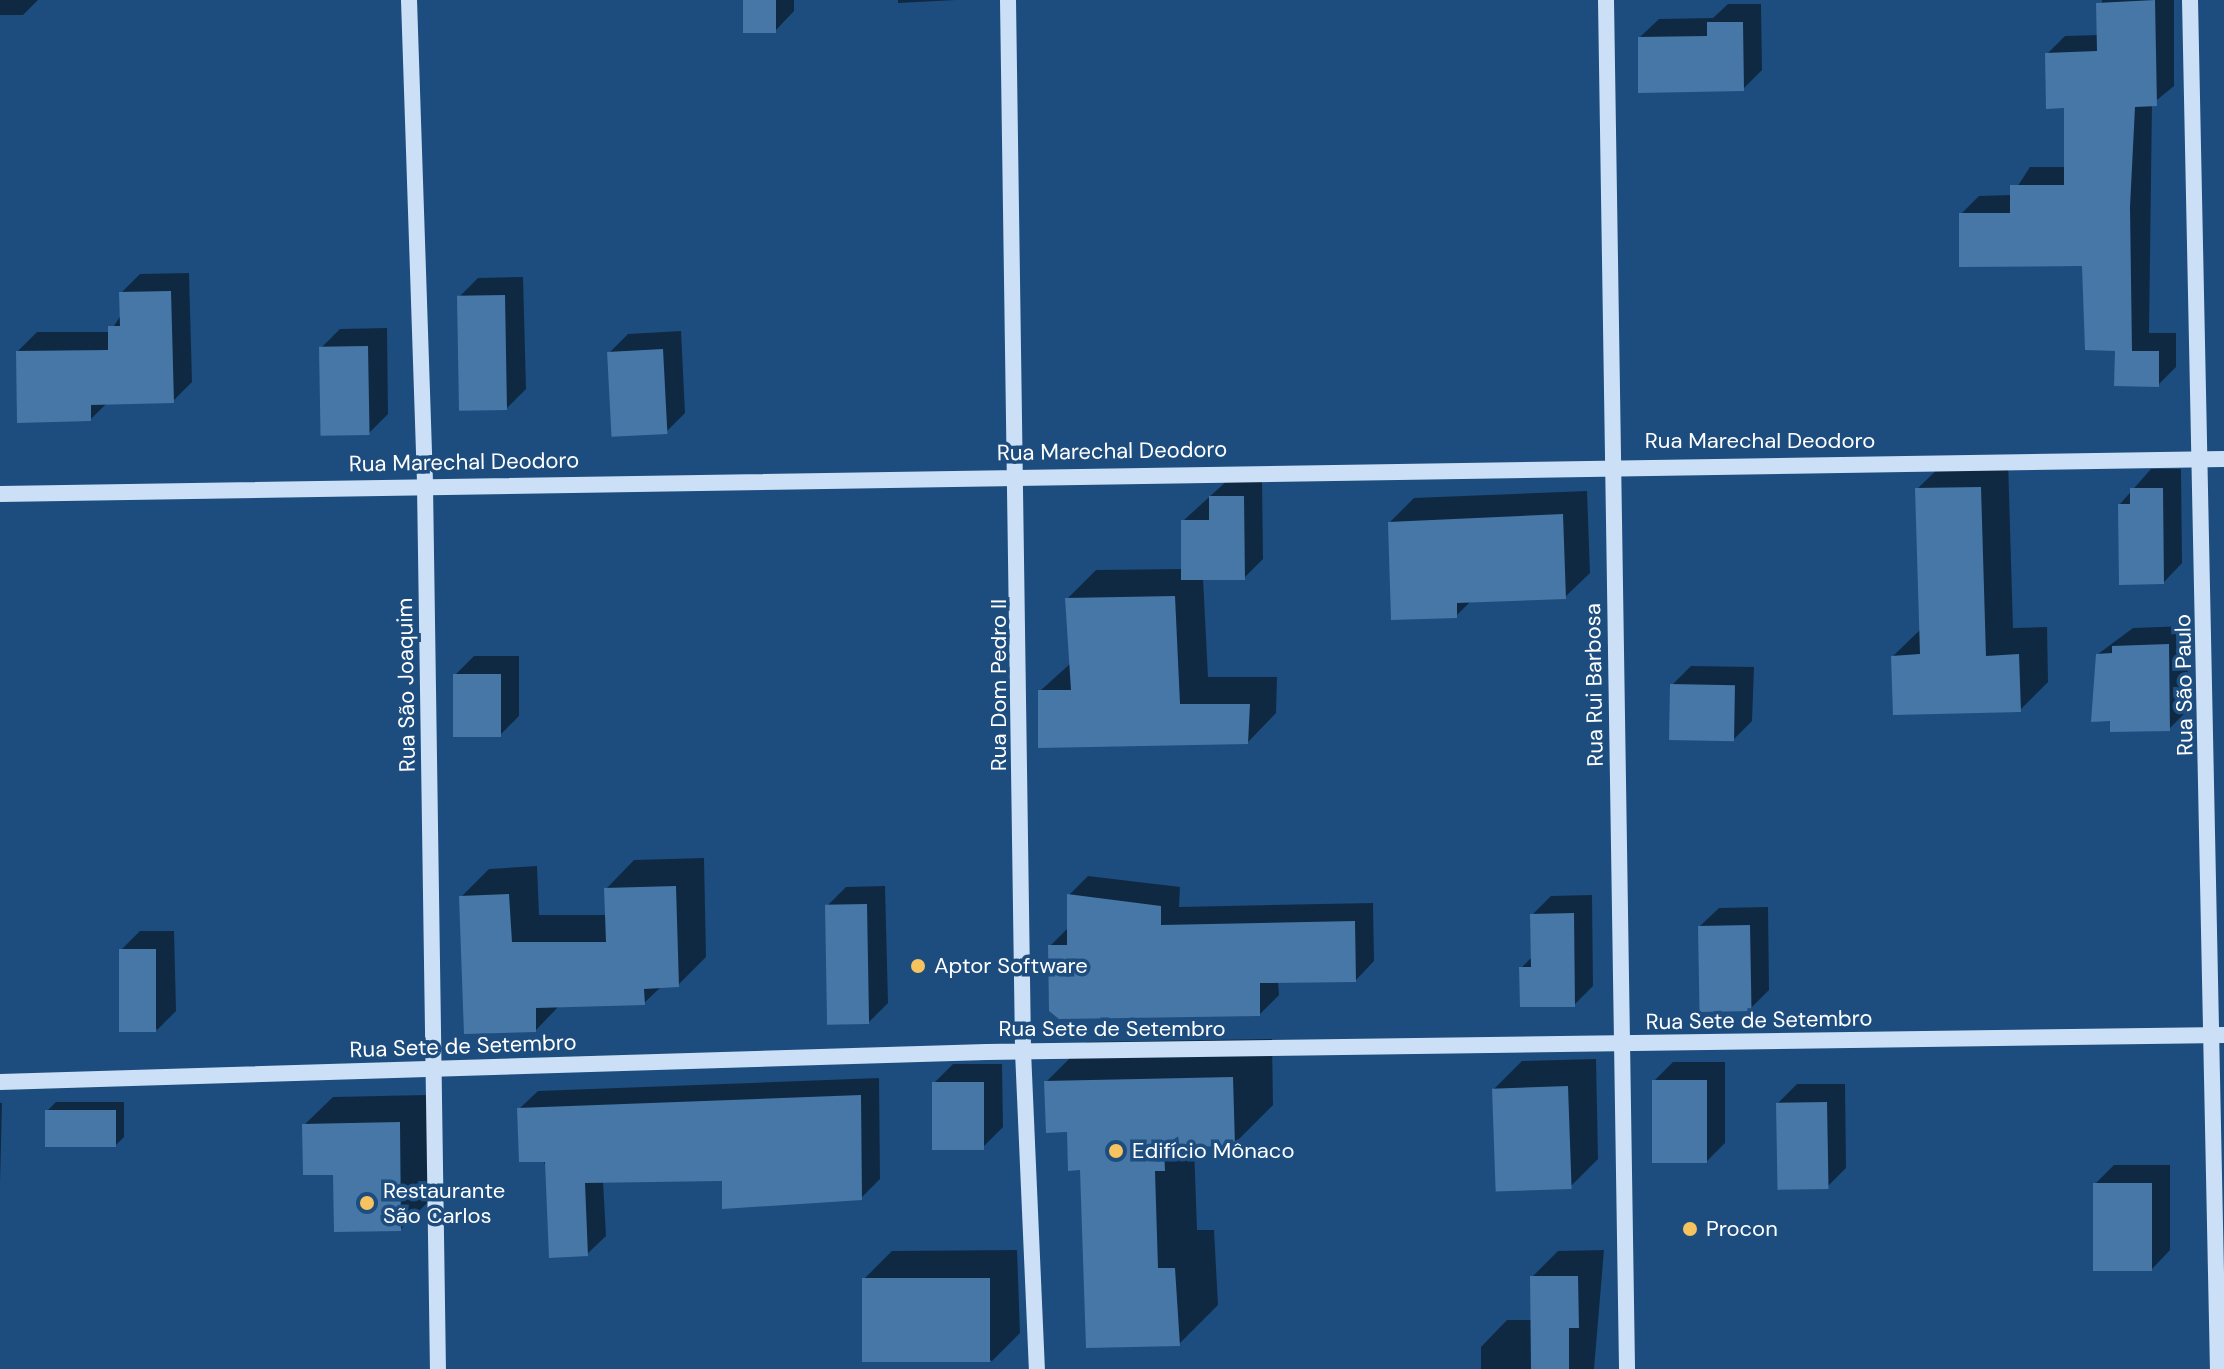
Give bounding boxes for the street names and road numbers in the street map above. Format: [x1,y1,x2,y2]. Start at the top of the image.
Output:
street label: Rua Marechal Deodoro [1645,428,1875,454]
street label: Rua Marechal Deodoro [997,436,1227,466]
street label: Rua Marechal Deodoro [349,447,579,477]
street label: Rua São Joaquim [391,598,421,772]
street label: Rua Dom Pedro II [986,599,1012,771]
street label: Rua Rui Barbosa [1579,603,1609,767]
street label: Rua São Paulo [2170,614,2198,756]
street label: Rua Sete de Setembro [1645,1005,1873,1035]
street label: Rua Sete de Setembro [998,1016,1226,1042]
street label: Rua Sete de Setembro [349,1029,577,1063]

